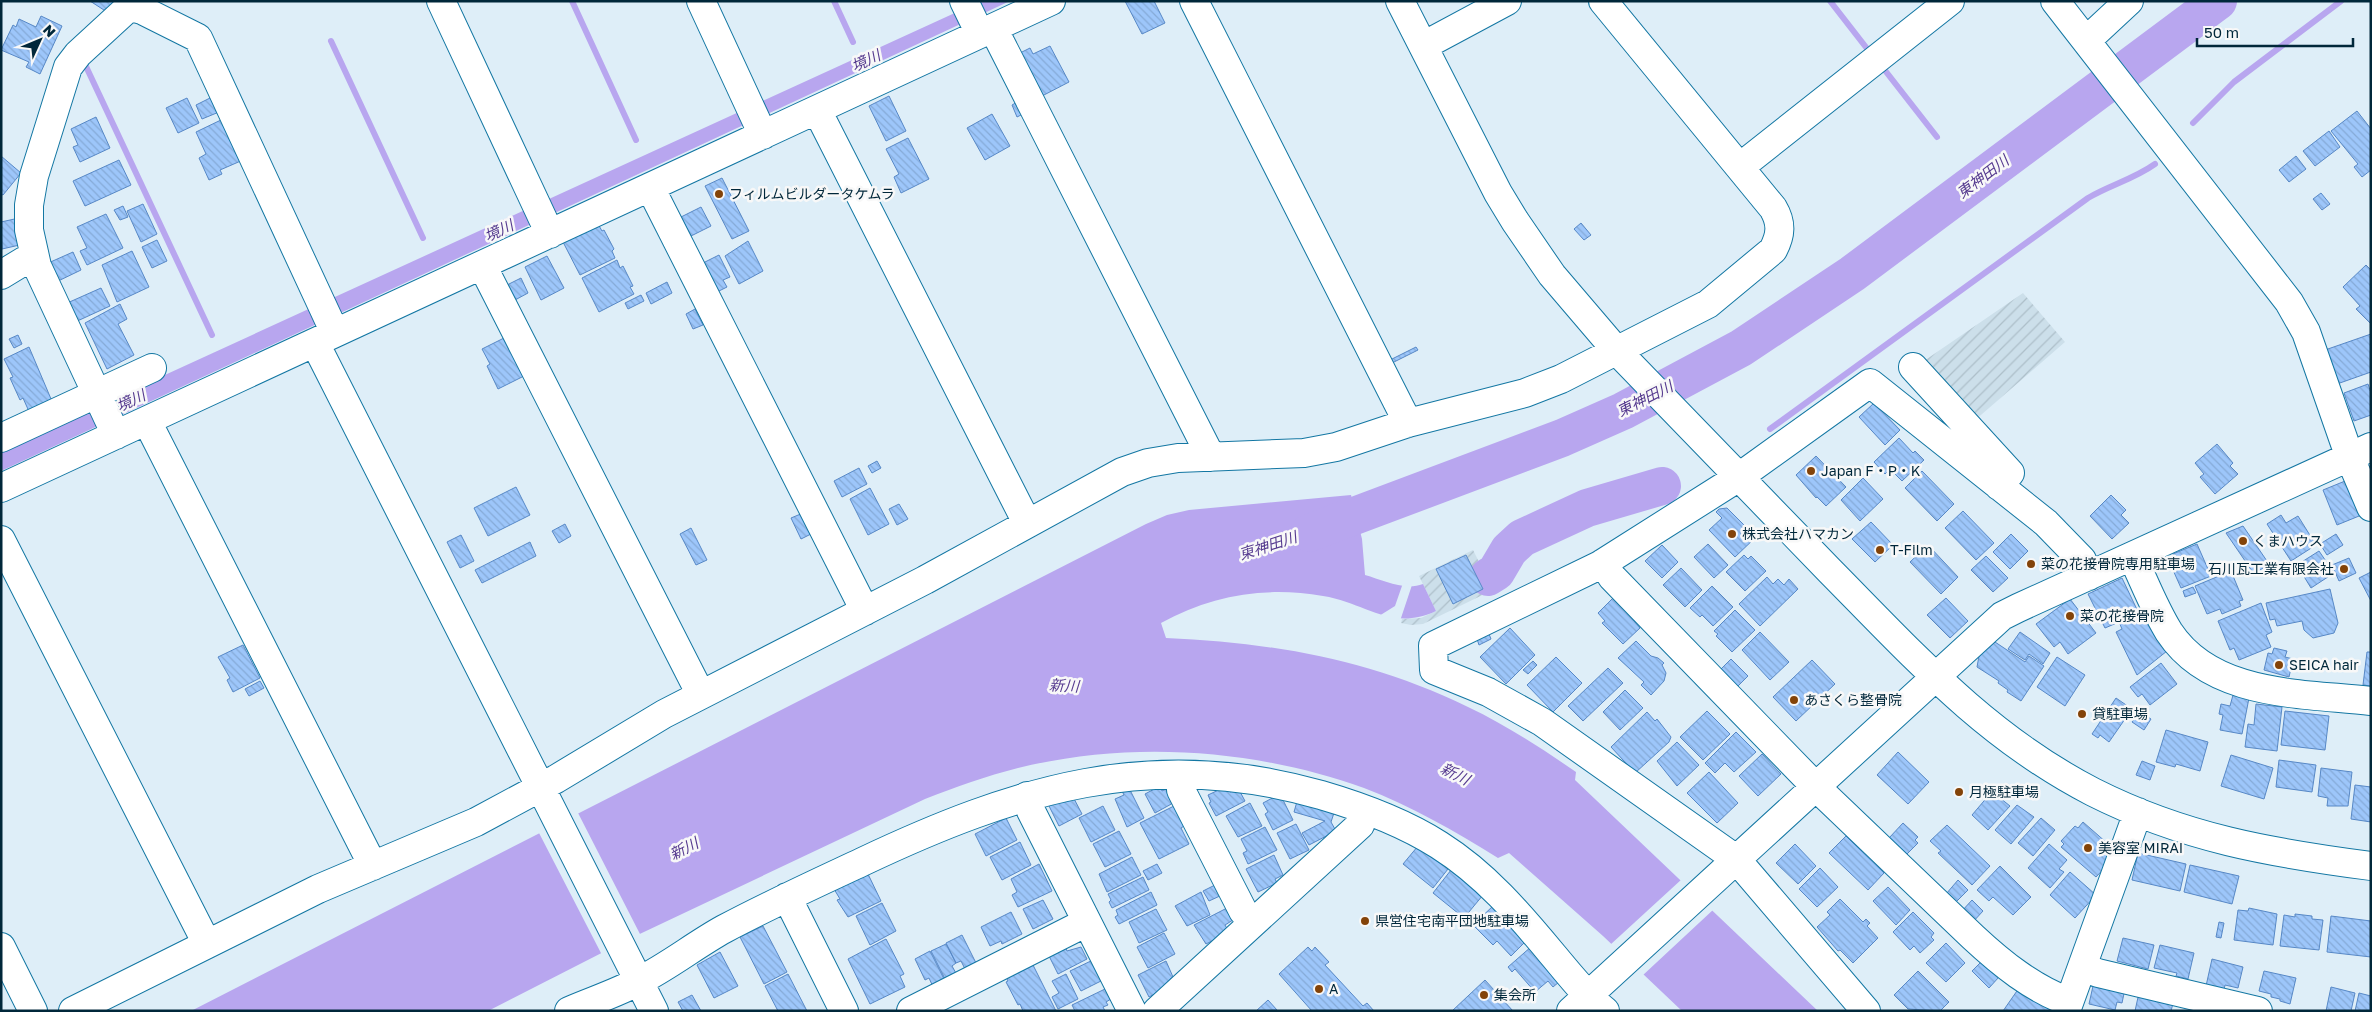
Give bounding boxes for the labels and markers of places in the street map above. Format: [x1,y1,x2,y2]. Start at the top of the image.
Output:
place label: フィルムビルダータケムラ [729,185,895,202]
marker: フィルムビルダータケムラ [713,188,725,200]
place label: Japan F・P・K [1821,462,1921,479]
marker: Japan F・P・K [1805,465,1817,477]
place label: 株式会社ハマカン [1742,525,1854,542]
marker: 株式会社ハマカン [1726,528,1738,540]
place label: くまハウス [2253,532,2323,549]
marker: くまハウス [2237,535,2249,547]
place label: T-Film [1890,541,1933,558]
marker: T-Film [1874,544,1886,556]
place label: 菜の花接骨院専用駐車場 [2041,555,2195,572]
marker: 菜の花接骨院専用駐車場 [2025,558,2037,570]
place label: 石川瓦工業有限会社 [2208,560,2334,577]
marker: 石川瓦工業有限会社 [2338,563,2350,575]
place label: 菜の花接骨院 [2080,607,2164,624]
marker: 菜の花接骨院 [2064,610,2076,622]
place label: SEICA hair [2289,656,2359,673]
marker: SEICA hair [2273,659,2285,671]
place label: あさくら整骨院 [1804,691,1902,708]
marker: あさくら整骨院 [1788,694,1800,706]
place label: 貸駐車場 [2092,705,2148,722]
marker: 貸駐車場 [2076,708,2088,720]
place label: 月極駐車場 [1969,783,2039,800]
marker: 月極駐車場 [1953,786,1965,798]
place label: 美容室 MIRAI [2098,839,2183,856]
marker: 美容室 MIRAI [2082,842,2094,854]
place label: 県営住宅南平団地駐車場 [1375,912,1529,929]
marker: 県営住宅南平団地駐車場 [1359,915,1371,927]
place label: A [1329,980,1339,997]
marker: A [1313,983,1325,995]
place label: 集会所 [1494,986,1536,1003]
marker: 集会所 [1478,989,1490,1001]

